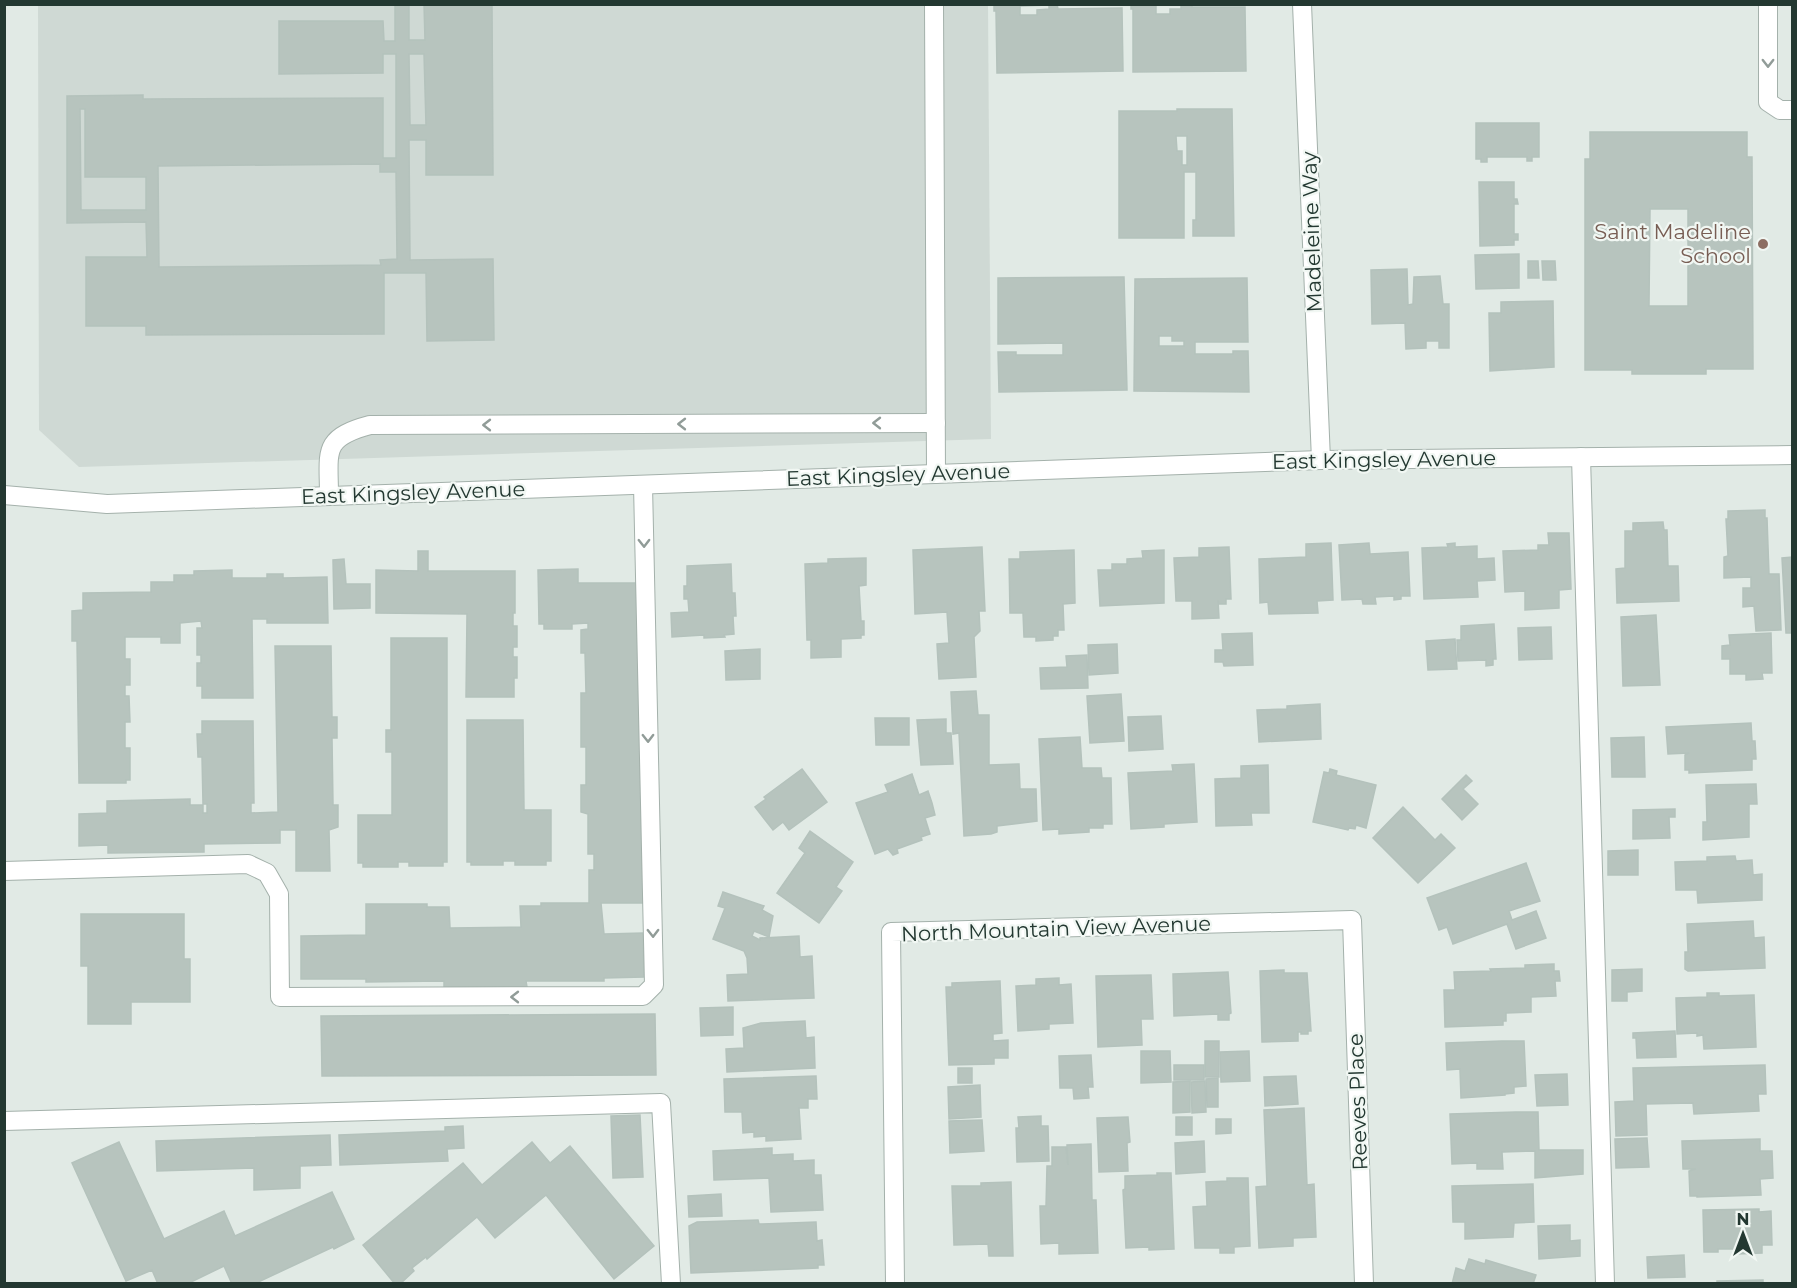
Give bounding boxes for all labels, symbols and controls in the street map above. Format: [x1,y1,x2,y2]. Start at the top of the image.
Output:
one-way arrow [1762,58,1774,67]
street label: Madeleine Way [1296,150,1327,313]
place label: Saint Madeline School [1594,219,1751,268]
marker: Saint Madeline School [1756,237,1770,251]
one-way arrow [873,417,882,429]
one-way arrow [678,418,687,430]
one-way arrow [483,419,492,431]
street label: East Kingsley Avenue [1272,445,1496,474]
street label: East Kingsley Avenue [785,458,1010,491]
street label: East Kingsley Avenue [300,476,525,509]
one-way arrow [638,539,651,548]
one-way arrow [642,734,655,743]
street label: North Mountain View Avenue [901,911,1211,946]
one-way arrow [646,929,659,938]
one-way arrow [510,991,519,1003]
street label: Reeves Place [1343,1033,1372,1171]
north arrow [1713,1204,1773,1264]
text: N [1737,1210,1749,1229]

